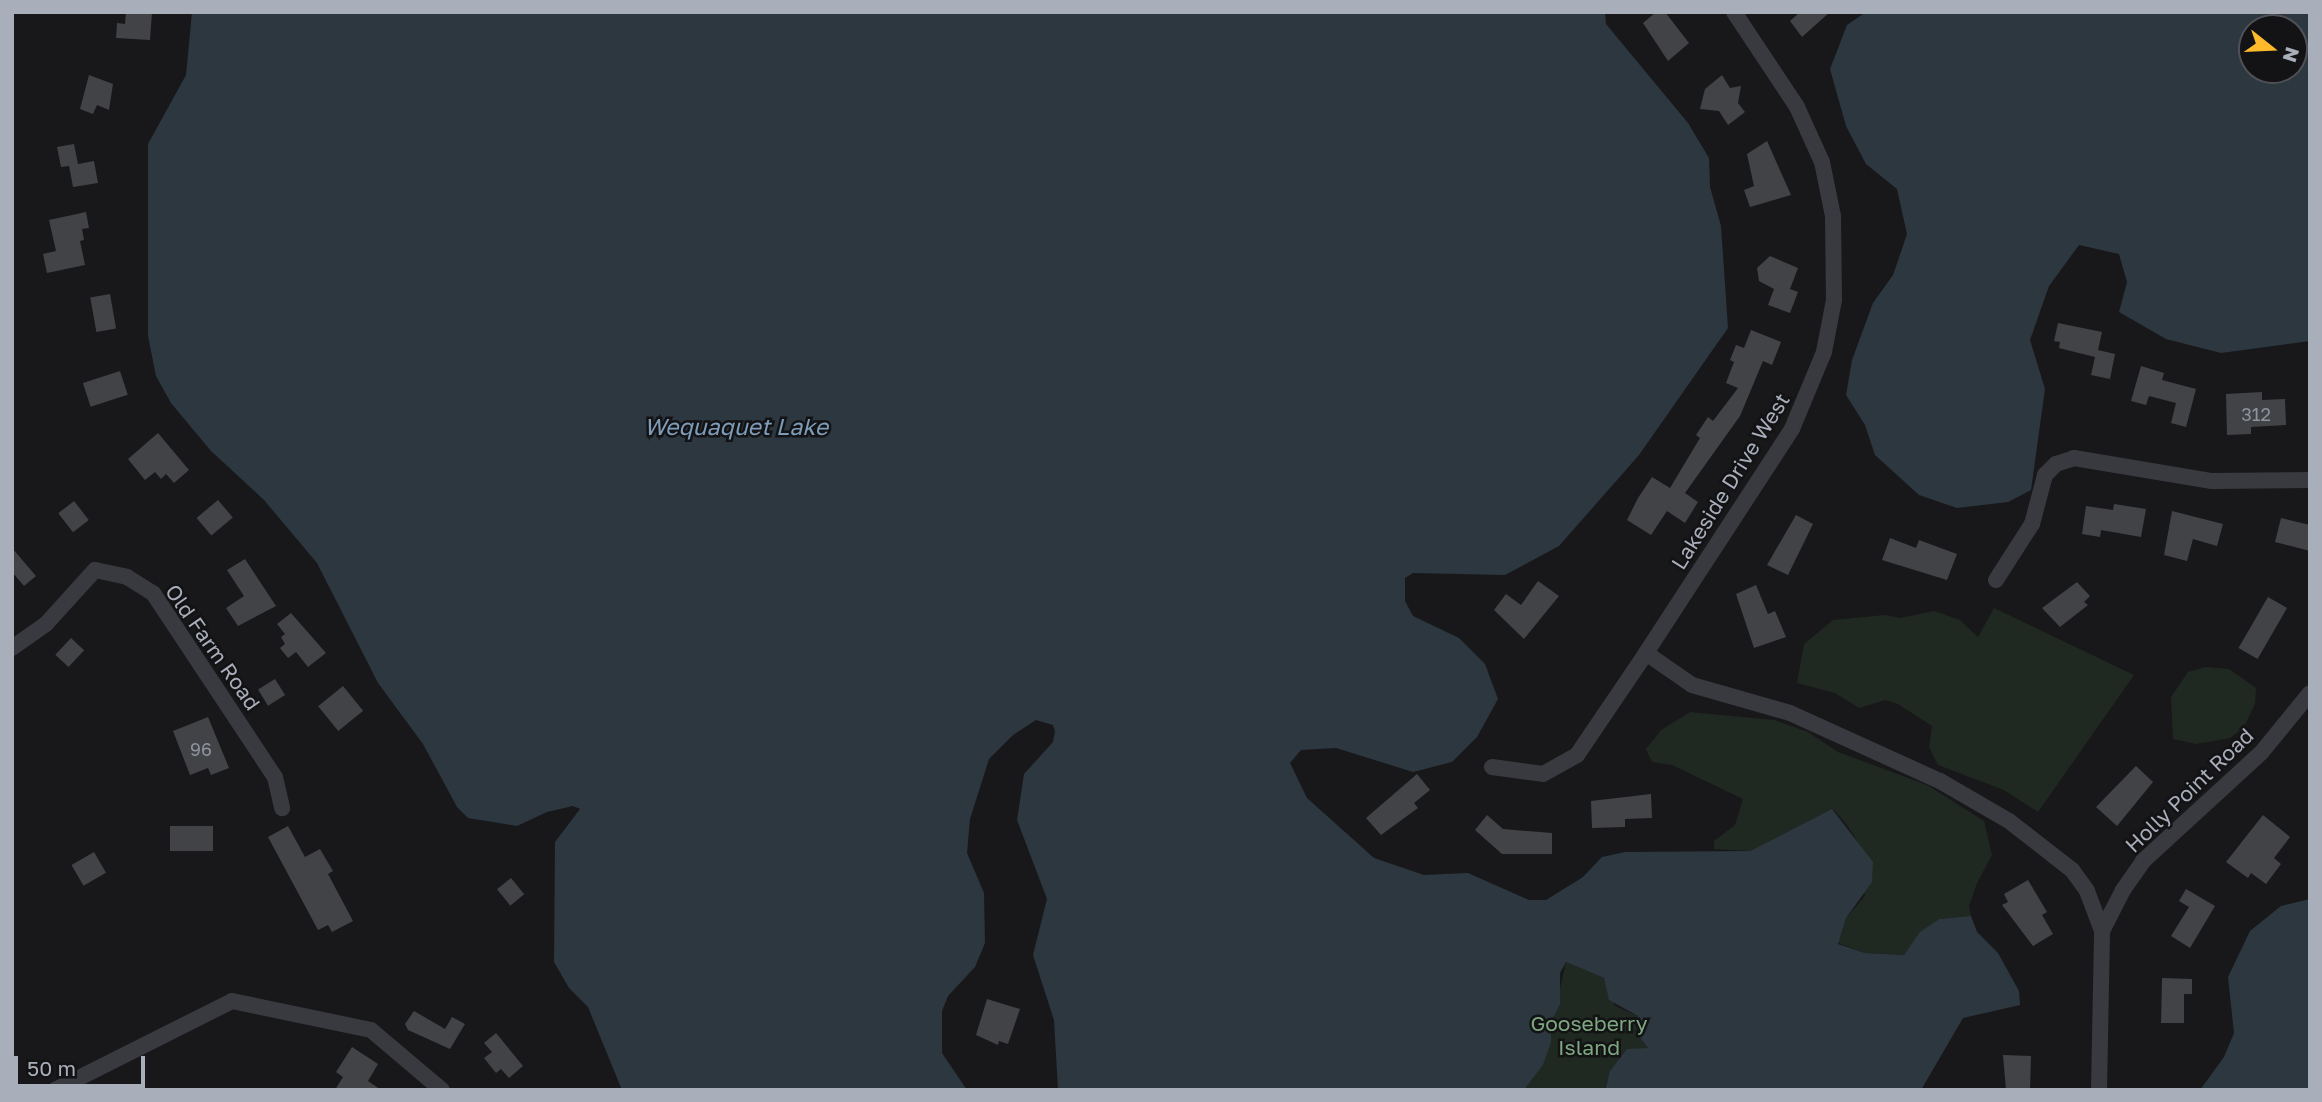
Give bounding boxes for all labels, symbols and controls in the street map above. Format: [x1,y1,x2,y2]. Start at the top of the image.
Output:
north arrow [2238,14,2308,84]
text: N [2278,45,2305,65]
street label: Lakeside Drive West [1666,388,1794,574]
house number: 312 [2241,403,2271,425]
water label: Wequaquet Lake [644,412,828,440]
street label: Old Farm Road [160,579,266,715]
street label: Holly Point Road [2120,723,2258,857]
house number: 96 [190,738,212,760]
park label: Gooseberry Island [1530,1010,1648,1060]
scale bar [18,1042,149,1086]
text: 50 m [27,1055,76,1081]

